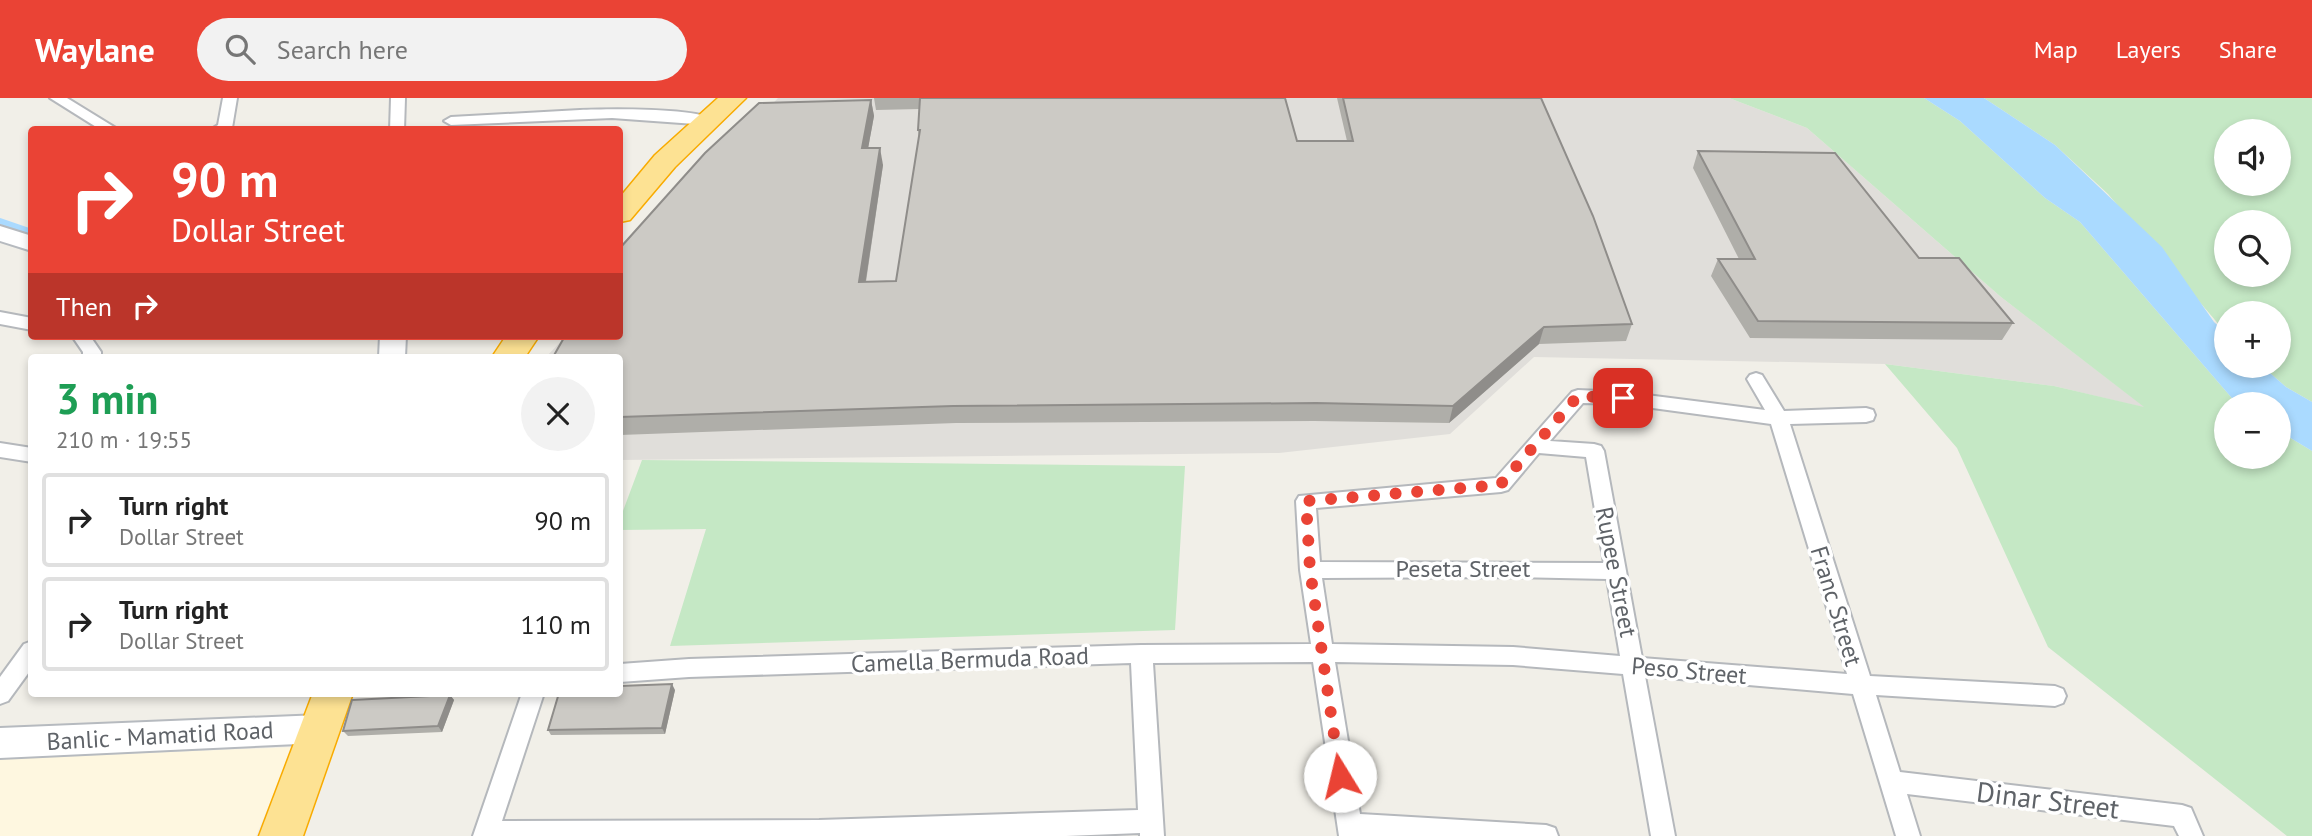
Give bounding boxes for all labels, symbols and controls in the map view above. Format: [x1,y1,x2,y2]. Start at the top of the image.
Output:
search box [197,18,687,81]
text: Waylane [35,28,155,71]
icon: search [221,30,259,68]
text: Search here [277,33,408,66]
text: Map [2034,34,2078,65]
text: Layers [2116,34,2181,65]
text: Share [2219,34,2277,65]
map controls [2214,119,2291,469]
button: sound [2214,119,2291,196]
text: 90 m [171,147,278,211]
icon: right [56,154,147,245]
text: Dollar Street [171,209,345,251]
button: search [2214,210,2291,287]
icon: right [126,287,164,325]
text: Then [56,290,112,323]
button: + [2214,301,2291,378]
pin [1593,368,1653,428]
text: 3 min [56,371,158,426]
button: close [521,377,595,451]
icon: arrive [1604,379,1642,417]
button: − [2214,392,2291,469]
text: 210 m · 19:55 [56,425,192,454]
text: Turn right [119,489,228,522]
icon: right [60,501,98,539]
text: 90 m [535,504,591,537]
street label: Rupee Street [1589,504,1644,640]
text: Dollar Street [119,522,244,551]
street label: Franc Street [1804,542,1869,669]
street label: Peseta Street [1396,553,1530,584]
text: Turn right [119,593,228,626]
icon: right [60,605,98,643]
text: 110 m [520,608,591,641]
text: Dollar Street [119,626,244,655]
street label: Camella Bermuda Road [850,640,1089,679]
street label: Peso Street [1630,650,1748,691]
street label: Banlic - Mamatid Road [46,714,274,757]
position arrow [1303,739,1377,813]
street label: Dinar Street [1975,772,2122,827]

